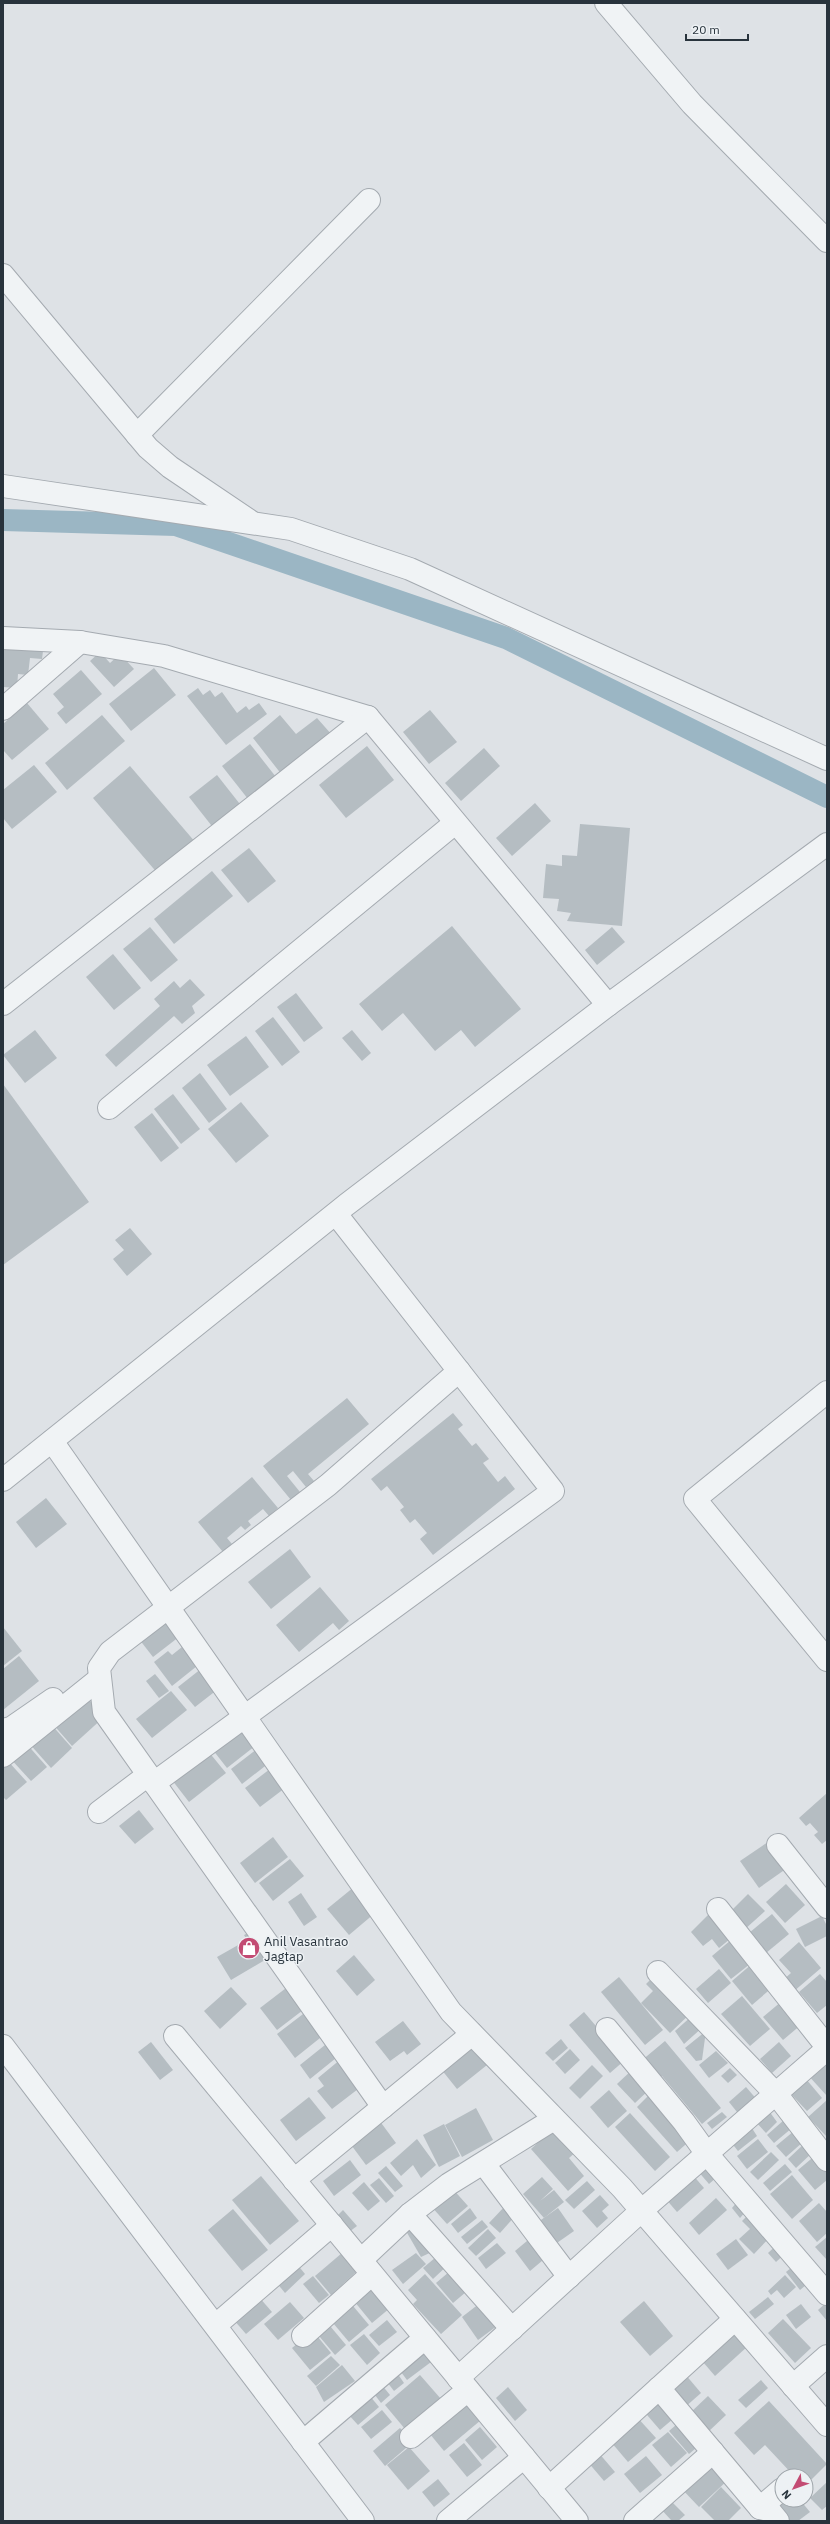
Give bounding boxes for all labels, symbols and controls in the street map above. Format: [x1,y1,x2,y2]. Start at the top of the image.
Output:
scale bar [686,16,748,42]
text: 20 m [692,22,720,37]
place label: Anil Vasantrao Jagtap [264,1933,348,1965]
shop icon: Anil Vasantrao Jagtap [236,1935,262,1961]
north arrow [774,2468,814,2508]
text: N [779,2487,794,2502]

